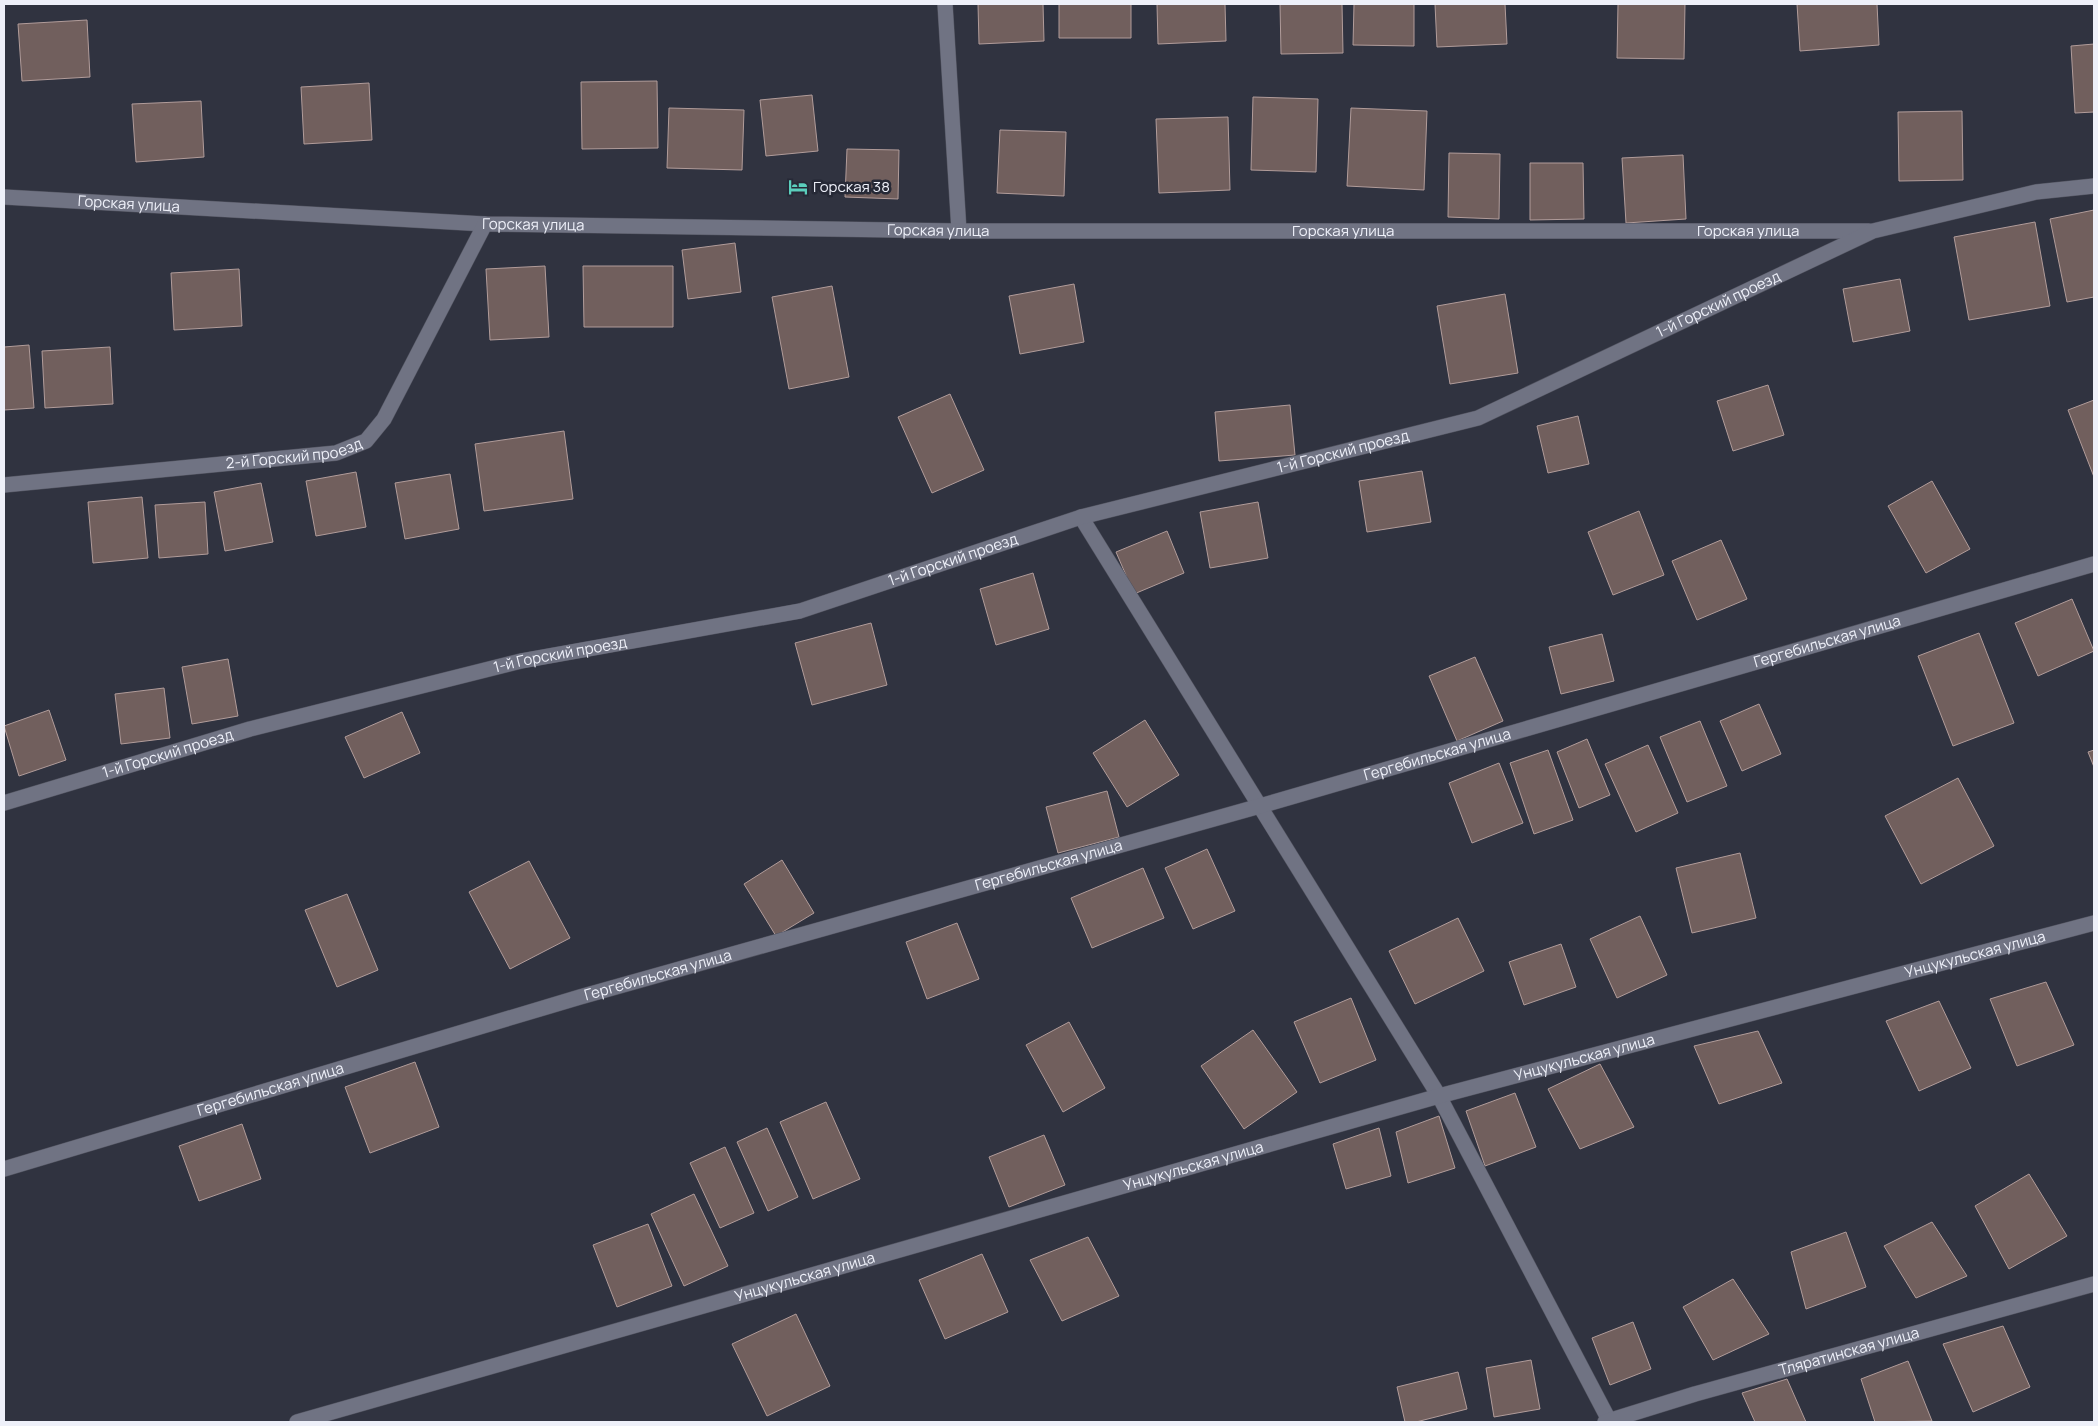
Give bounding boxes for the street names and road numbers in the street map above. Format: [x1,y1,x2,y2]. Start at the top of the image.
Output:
street label: Горская улица [77,190,181,217]
street label: Горская улица [482,213,585,235]
street label: Горская улица [887,219,989,241]
street label: Горская улица [1292,220,1394,241]
street label: Горская улица [1697,220,1799,241]
street label: 1-й Горский проезд [1652,265,1784,342]
street label: 1-й Горский проезд [1275,425,1411,478]
street label: 2-й Горский проезд [225,433,365,474]
street label: 1-й Горский проезд [885,528,1020,591]
street label: Гергебильская улица [1751,610,1903,672]
street label: 1-й Горский проезд [491,631,629,678]
street label: Гергебильская улица [1361,723,1513,785]
street label: 1-й Горский проезд [100,724,236,783]
street label: Гергебильская улица [973,834,1125,896]
street label: Унцукульская улица [1902,925,2048,983]
street label: Гергебильская улица [582,944,734,1005]
street label: Унцукульская улица [1512,1028,1657,1086]
street label: Гергебильская улица [194,1057,346,1121]
street label: Унцукульская улица [1121,1136,1266,1196]
street label: Унцукульская улица [732,1247,877,1307]
street label: Тляратинская улица [1776,1322,1921,1380]

